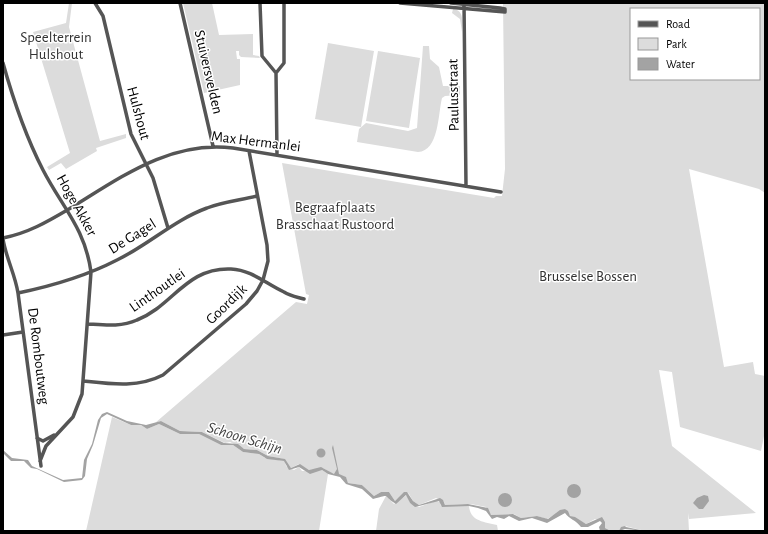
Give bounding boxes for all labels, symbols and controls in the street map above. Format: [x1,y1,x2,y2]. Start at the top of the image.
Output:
legend [630,8,760,80]
text: Road [666,18,690,30]
street label: Stuiversvelden [192,29,225,116]
park label: Speelterrein Hulshout [20,30,92,62]
text: Park [666,38,687,50]
street label: Paulusstraat [445,58,462,131]
text: Water [666,58,695,70]
street label: Hulshout [124,85,153,142]
street label: Max Hermanlei [210,129,302,154]
street label: Hoge Akker [54,172,100,239]
park label: Begraafplaats Brasschaat Rustoord [276,200,394,232]
street label: De Gagel [106,216,159,257]
street label: Linthoutlei [127,266,188,315]
park label: Brusselse Bossen [539,269,637,284]
street label: Goordijk [203,281,250,327]
street label: De Romboutweg [25,307,52,406]
water label: Schoon Schijn [205,419,284,458]

